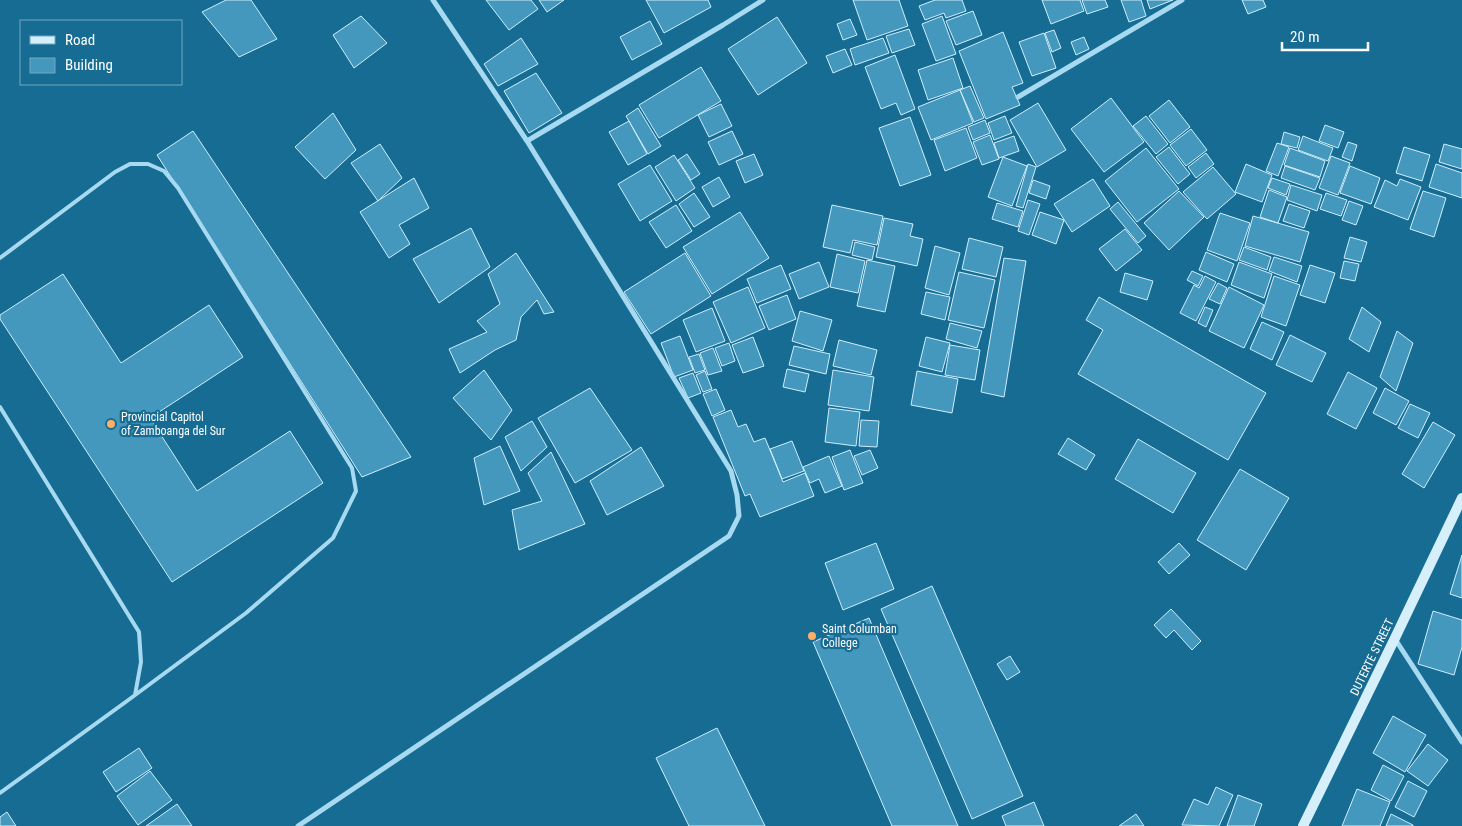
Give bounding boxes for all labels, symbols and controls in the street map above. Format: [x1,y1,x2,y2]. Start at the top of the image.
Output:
legend [20,20,182,85]
scale bar [1282,20,1368,52]
text: 20 m [1290,28,1320,46]
text: Road [65,31,95,49]
text: Building [65,56,113,74]
place label: Provincial Capitol of Zamboanga del Sur [121,410,226,438]
marker: Provincial Capitol of Zamboanga del Sur [105,418,117,430]
street label: DUTERTE STREET [1347,616,1397,698]
place label: Saint Columban College [822,622,897,650]
marker: Saint Columban College [806,630,818,642]

